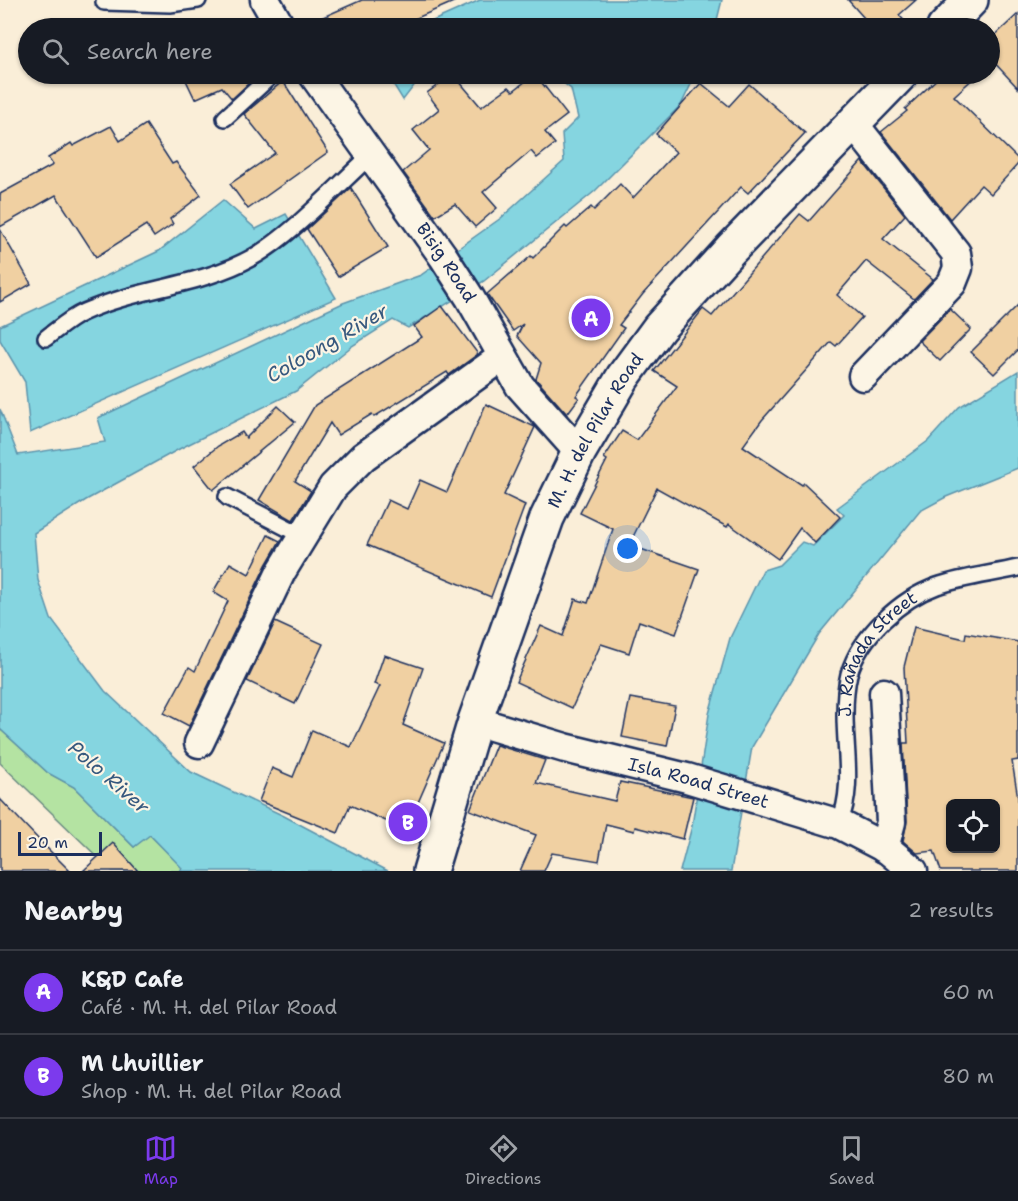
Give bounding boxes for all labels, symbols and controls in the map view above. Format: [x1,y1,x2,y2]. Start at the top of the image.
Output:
search box [18,18,1000,84]
icon: search [39,35,72,68]
text: Search here [87,37,213,66]
street label: Bisig Road [411,218,482,307]
pin: A [572,296,610,340]
water label: Coloong River [261,297,393,388]
street label: M. H. del Pilar Road [542,348,649,512]
your location [613,534,642,563]
street label: J. Rañada Street [833,586,922,717]
water label: Polo River [63,735,155,820]
street label: Isla Road Street [626,752,772,814]
map controls [946,799,1000,853]
button: locate [946,799,1000,853]
pin: B [388,800,428,844]
scale bar [18,829,102,856]
text: 20 m [27,832,68,853]
text: Nearby [24,893,123,928]
text: 2 results [908,897,994,923]
text: K&D Cafe [81,965,184,994]
text: A [36,979,51,1005]
text: 60 m [942,979,994,1005]
text: Café · M. H. del Pilar Road [81,994,337,1020]
text: M Lhuillier [81,1049,204,1078]
text: B [37,1063,50,1089]
text: 80 m [942,1063,994,1089]
text: Shop · M. H. del Pilar Road [81,1078,342,1104]
tab: Map [144,1132,178,1189]
tab: Directions [465,1132,542,1189]
tab: Saved [829,1132,874,1189]

